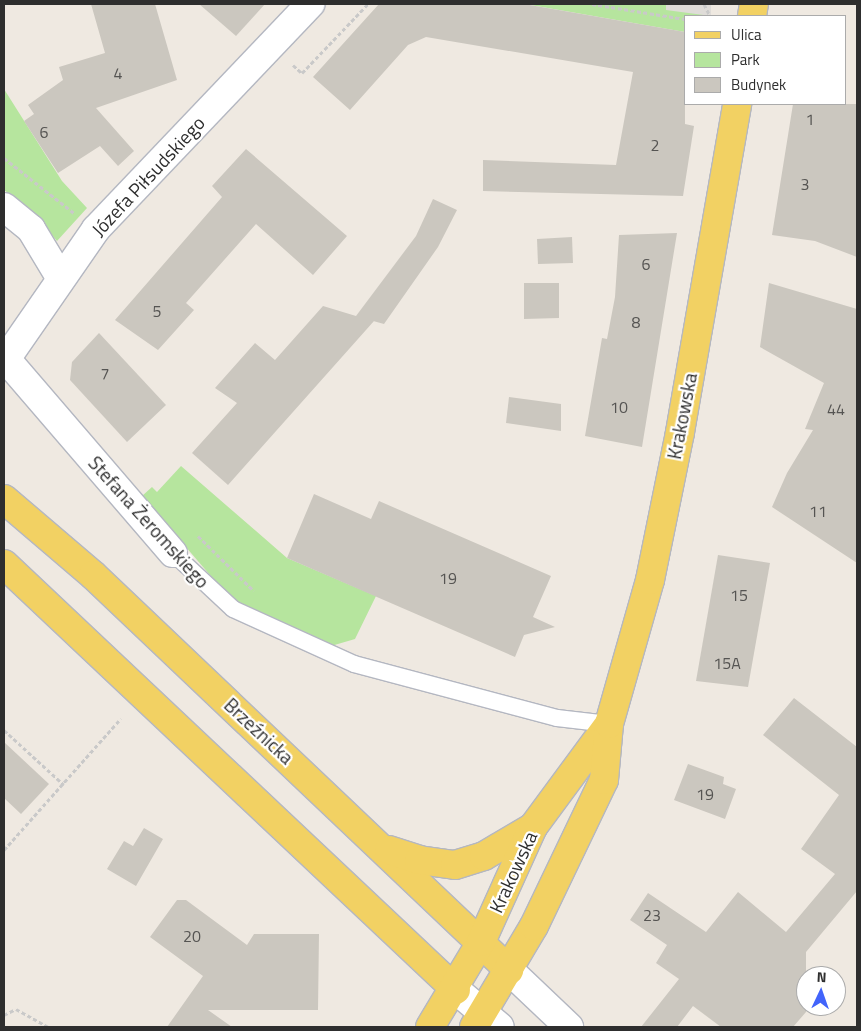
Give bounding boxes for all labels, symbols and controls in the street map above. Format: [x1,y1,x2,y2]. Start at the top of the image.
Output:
legend [684,15,846,105]
text: Ulica [731,23,761,46]
text: Park [731,48,760,71]
house number: 4 [114,63,122,83]
text: Budynek [731,73,786,96]
house number: 1 [806,109,814,129]
street label: Józefa Piłsudskiego [87,111,209,241]
house number: 6 [40,122,48,142]
house number: 2 [651,135,659,155]
house number: 3 [801,174,809,194]
house number: 6 [642,254,650,274]
house number: 5 [153,301,161,321]
house number: 8 [632,312,640,332]
house number: 7 [101,363,109,383]
street label: Krakowska [662,371,702,461]
house number: 10 [610,397,628,417]
house number: 44 [827,399,845,419]
street label: Stefana Żeromskiego [84,451,214,593]
house number: 11 [809,501,827,521]
house number: 19 [439,568,457,588]
house number: 15 [730,585,748,605]
house number: 15A [713,653,741,673]
street label: Brzeźnicka [220,693,298,769]
house number: 19 [696,784,714,804]
street label: Krakowska [484,828,542,916]
house number: 23 [643,905,661,925]
house number: 20 [183,926,201,946]
north arrow [796,966,846,1016]
text: N [816,966,827,987]

